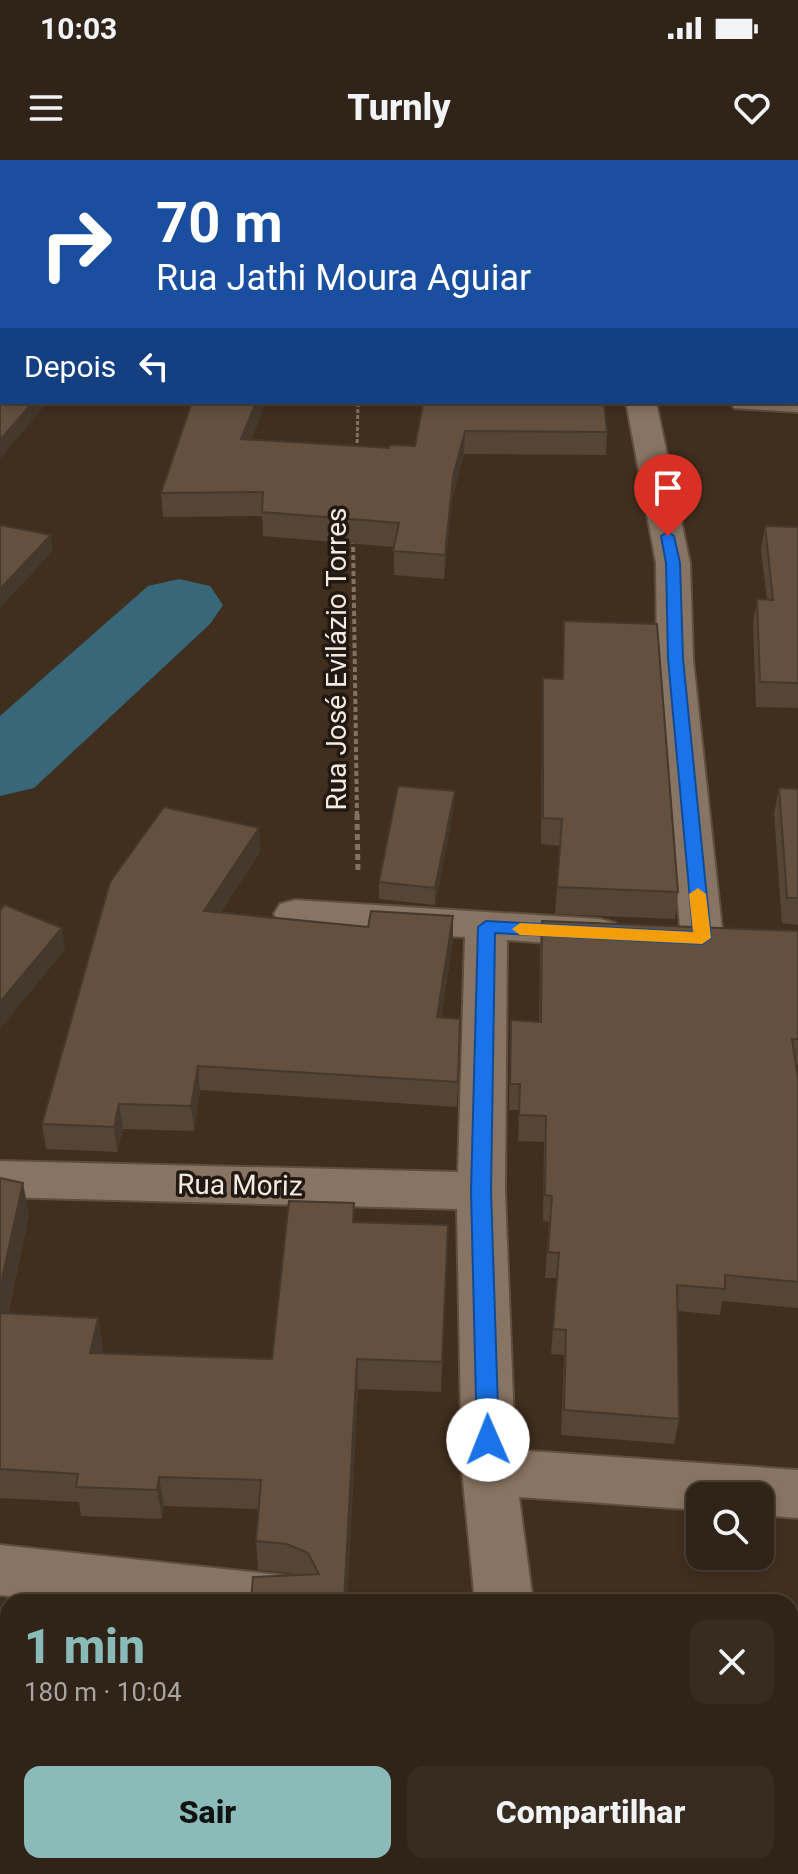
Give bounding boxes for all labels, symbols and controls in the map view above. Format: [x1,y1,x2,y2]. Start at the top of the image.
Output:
text: 10:03 [40,11,117,46]
icon: menu [24,86,68,130]
icon: heart [730,86,774,130]
text: Turnly [347,87,451,129]
text: 70 m [156,190,283,256]
icon: right [24,192,128,296]
text: Rua Jathi Moura Aguiar [156,257,531,299]
icon: left [132,344,176,388]
text: Depois [24,349,116,384]
pin [634,454,702,536]
icon: arrive [646,466,690,510]
street label: Rua José Evilázio Torres [320,508,353,810]
street label: Rua Moriz [177,1167,303,1203]
position arrow [446,1398,530,1482]
map controls [686,1482,774,1570]
button: search [686,1482,774,1570]
text: 1 min [24,1618,145,1675]
button: close [690,1620,774,1704]
text: 180 m · 10:04 [24,1677,182,1707]
button: Sair [24,1766,391,1858]
button: Compartilhar [407,1766,774,1858]

